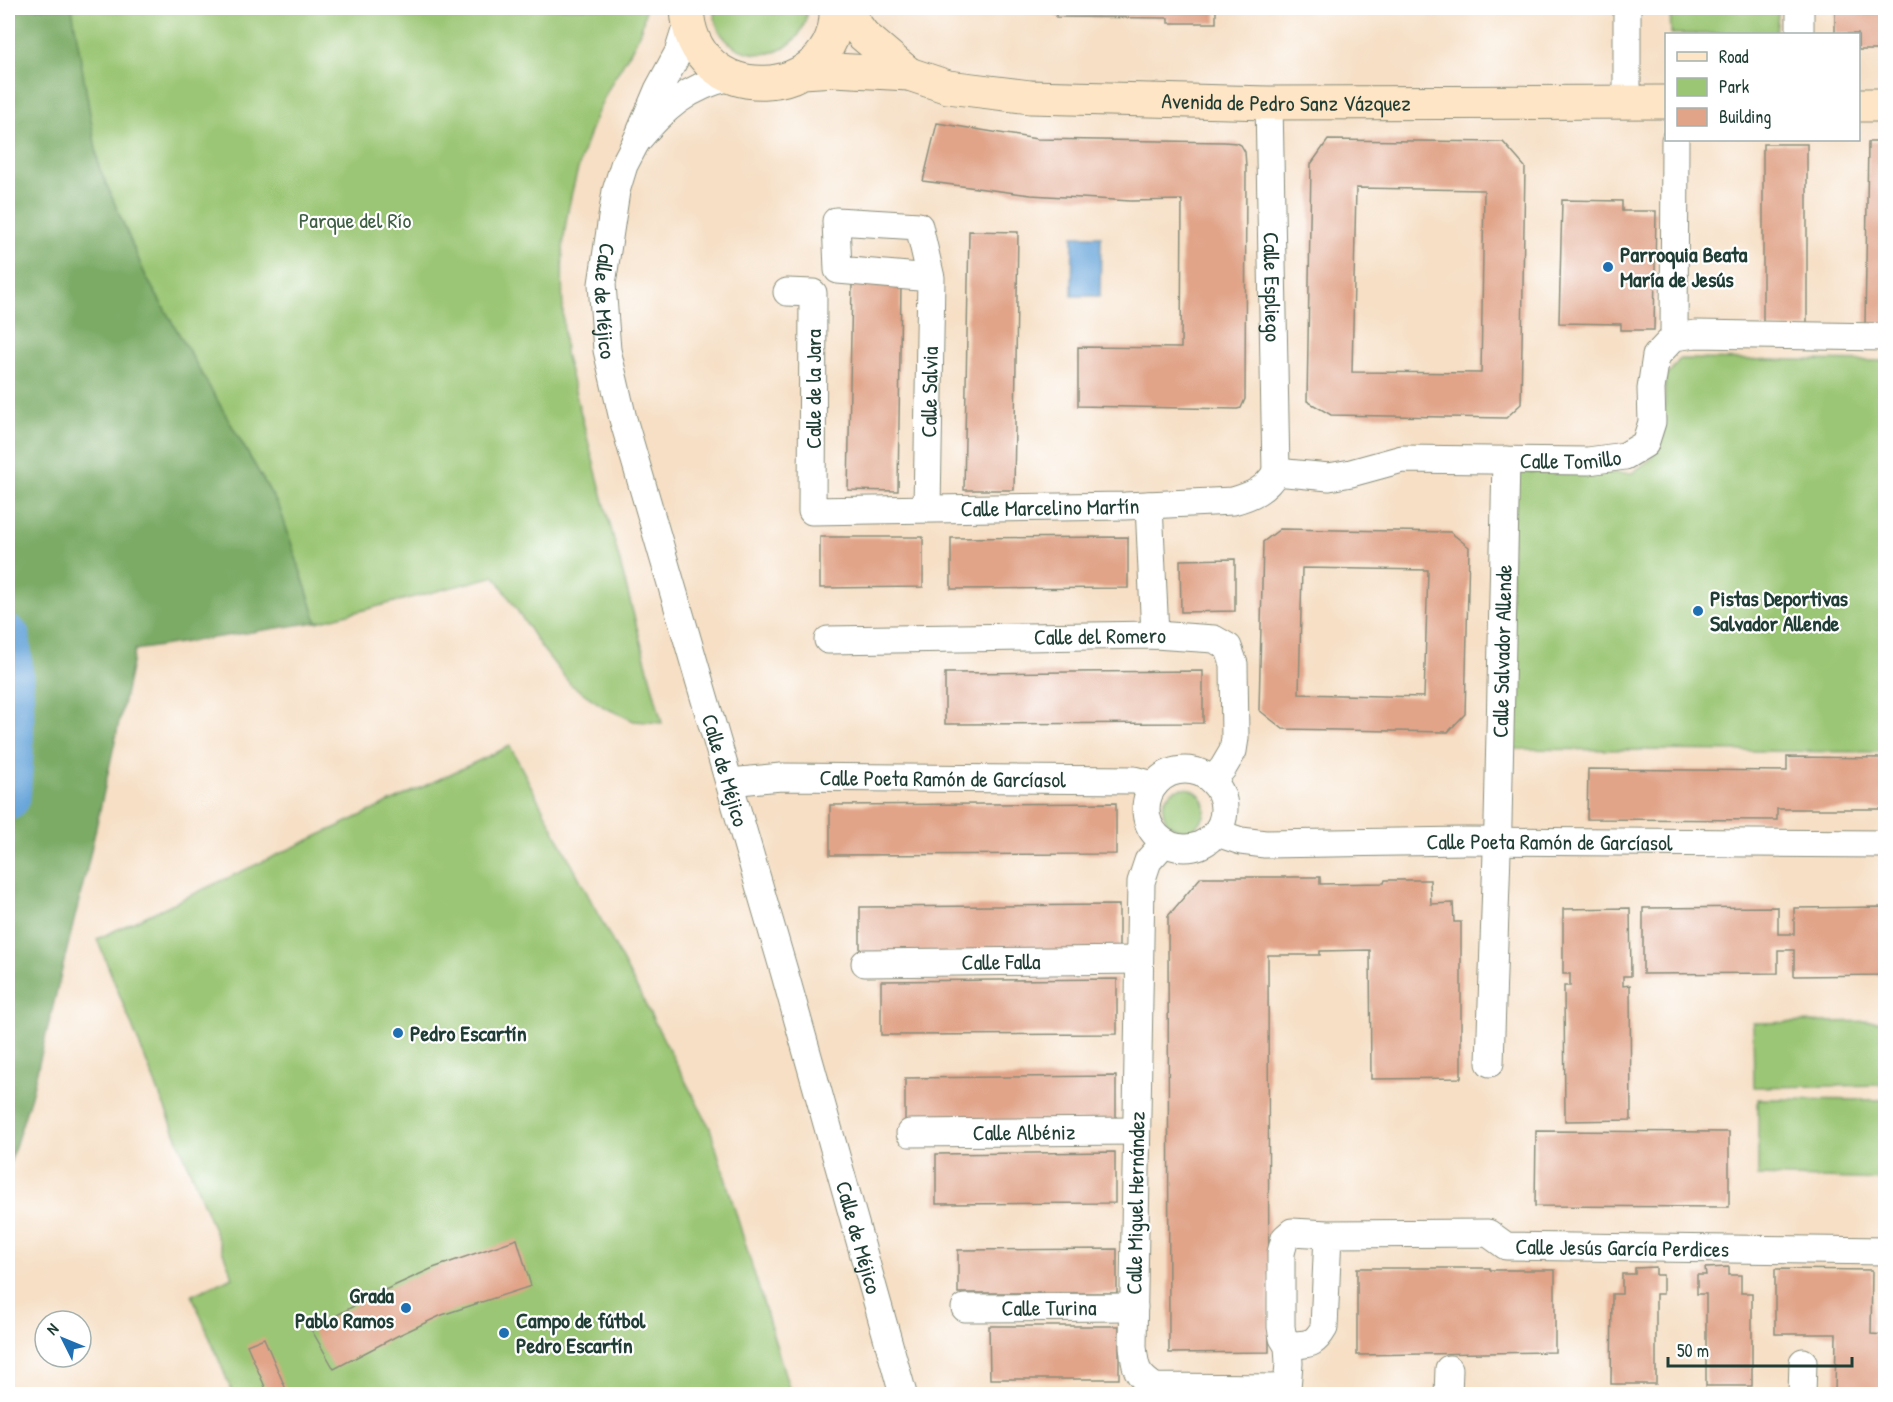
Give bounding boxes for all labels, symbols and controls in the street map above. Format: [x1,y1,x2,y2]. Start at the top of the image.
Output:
legend [1665,33,1860,141]
text: Road [1719,44,1749,69]
text: Park [1719,74,1750,99]
street label: Avenida de Pedro Sanz Vázquez [1161,85,1411,118]
text: Building [1719,104,1771,129]
park label: Parque del Río [299,205,411,235]
street label: Calle Espliego [1256,232,1289,342]
place label: Parroquia Beata María de Jesús [1620,239,1748,294]
street label: Calle de Méjico [587,241,624,362]
marker: Parroquia Beata María de Jesús [1601,260,1615,274]
street label: Calle de la Jara [798,329,828,449]
street label: Calle Salvia [913,346,945,438]
street label: Calle Tomillo [1520,442,1623,477]
street label: Calle Marcelino Martín [960,490,1140,524]
street label: Calle Salvador Allende [1485,564,1519,738]
place label: Pistas Deportivas Salvador Allende [1710,583,1849,638]
marker: Pistas Deportivas Salvador Allende [1691,604,1705,618]
street label: Calle del Romero [1034,620,1167,652]
street label: Calle de Méjico [695,710,756,830]
street label: Calle Poeta Ramón de Garcíasol [819,762,1066,794]
street label: Calle Poeta Ramón de Garcíasol [1426,826,1673,857]
street label: Calle Falla [961,946,1041,977]
place label: Pedro Escartín [410,1018,527,1048]
marker: Pedro Escartín [391,1026,405,1040]
street label: Calle Miguel Hernández [1118,1111,1152,1295]
street label: Calle Albéniz [972,1117,1076,1147]
street label: Calle de Méjico [829,1178,889,1297]
street label: Calle Jesús García Perdices [1515,1231,1729,1264]
place label: Grada Pablo Ramos [295,1280,395,1335]
street label: Calle Turina [1001,1292,1097,1323]
marker: Grada Pablo Ramos [399,1301,413,1315]
place label: Campo de fútbol Pedro Escartín [516,1305,647,1360]
north arrow [33,1309,93,1369]
text: N [41,1318,63,1339]
marker: Campo de fútbol Pedro Escartín [497,1326,511,1340]
scale bar [1668,1330,1852,1368]
text: 50 m [1677,1338,1709,1363]

